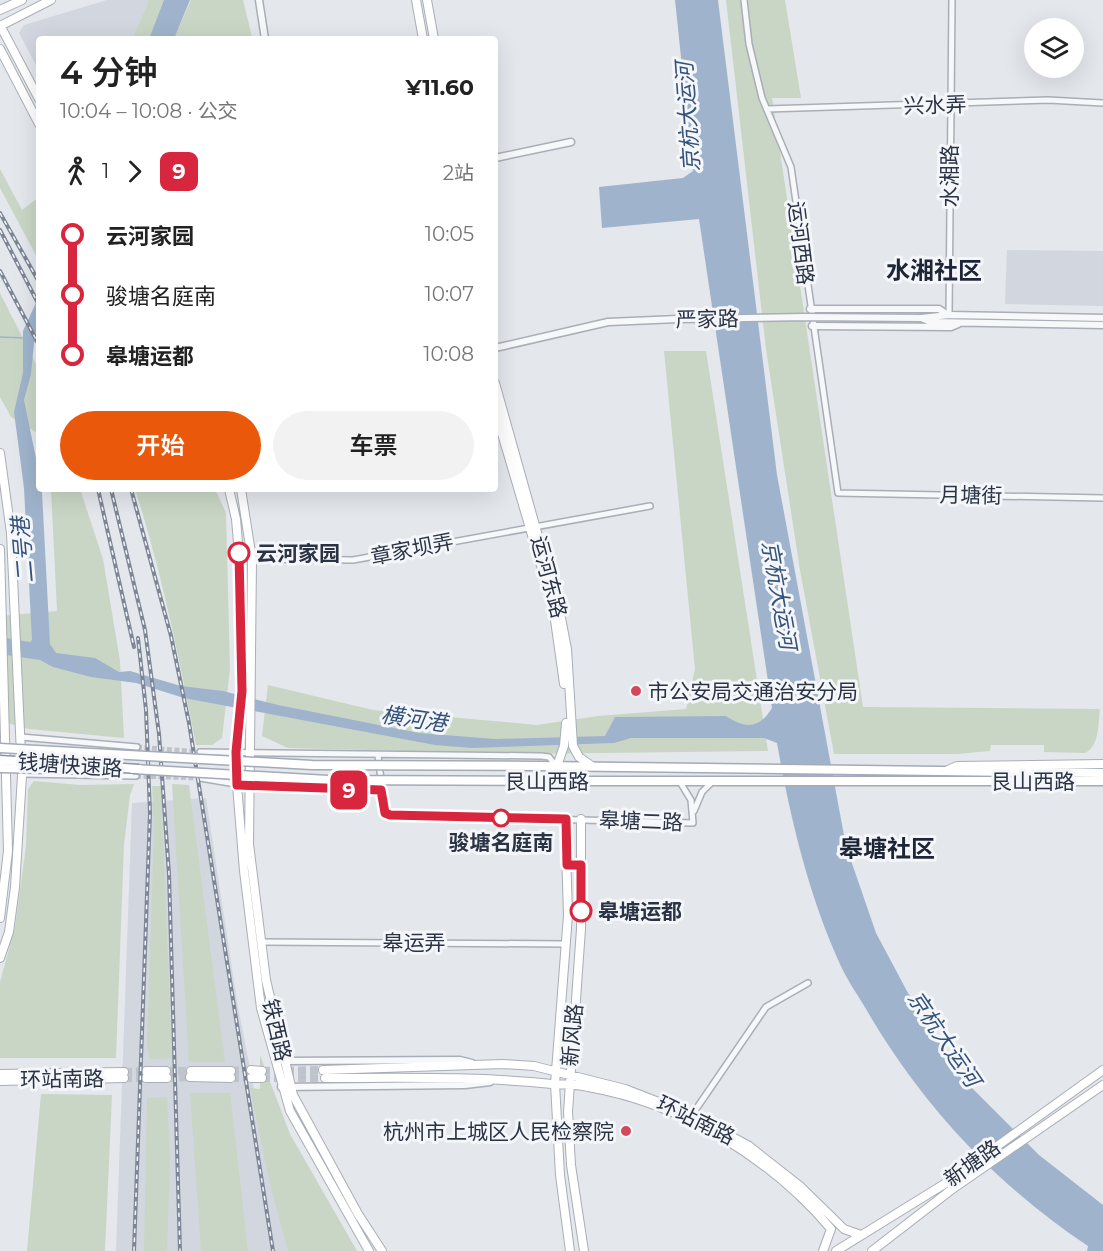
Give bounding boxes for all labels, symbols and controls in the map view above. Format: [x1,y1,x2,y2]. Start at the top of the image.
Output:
map controls [1024,18,1084,78]
button: layers [1024,18,1084,78]
text: 4 分钟 [60,52,158,92]
water label: 京杭大运河 [670,57,705,173]
text: ¥11.60 [405,74,474,101]
street label: 兴水弄 [903,91,967,119]
text: 10:04 – 10:08 · 公交 [60,99,238,123]
street label: 水湘路 [937,145,962,208]
icon: walk [60,155,93,188]
icon: forward [118,155,151,188]
text: 1 [102,159,109,183]
text: 9 [172,159,186,184]
text: 2站 [443,161,474,185]
street label: 运河西路 [783,200,819,286]
text: 10:05 [425,222,474,246]
text: 云河家园 [106,223,194,250]
district label: 水湘社区 [886,256,982,285]
text: 10:07 [424,282,474,306]
text: 骏塘名庭南 [106,283,216,310]
street label: 严家路 [675,306,739,332]
text: 10:08 [423,342,474,366]
text: 皋塘运都 [106,343,194,370]
button: 开始 [60,411,261,480]
button: 车票 [273,411,474,480]
street label: 月塘街 [939,482,1003,508]
water label: 二号港 [6,513,39,584]
street label: 章家坝弄 [368,529,456,569]
street label: 运河东路 [526,533,572,621]
water label: 京杭大运河 [756,538,803,655]
place label: 云河家园 [256,541,340,566]
marker: 云河家园 [228,542,250,564]
place label: 市公安局交通治安分局 [648,679,858,704]
marker: 市公安局交通治安分局 [629,684,643,698]
water label: 横河港 [379,701,452,737]
street label: 钱塘快速路 [17,749,123,781]
street label: 艮山西路 [505,769,589,794]
street label: 艮山西路 [991,769,1075,794]
line badge: 9 [330,770,368,810]
text: 9 [342,778,356,803]
street label: 皋塘二路 [599,807,683,835]
marker: 骏塘名庭南 [492,809,510,827]
place label: 骏塘名庭南 [449,830,554,855]
district label: 皋塘社区 [839,834,935,863]
place label: 皋塘运都 [598,899,682,924]
marker: 皋塘运都 [570,900,592,922]
street label: 皋运弄 [383,930,446,955]
water label: 京杭大运河 [902,986,988,1095]
street label: 铁西路 [258,996,296,1064]
street label: 新风路 [557,1003,587,1067]
street label: 环站南路 [20,1066,104,1092]
street label: 环站南路 [653,1090,739,1150]
place label: 杭州市上城区人民检察院 [383,1119,614,1144]
marker: 杭州市上城区人民检察院 [619,1124,633,1138]
street label: 新塘路 [939,1134,1005,1192]

